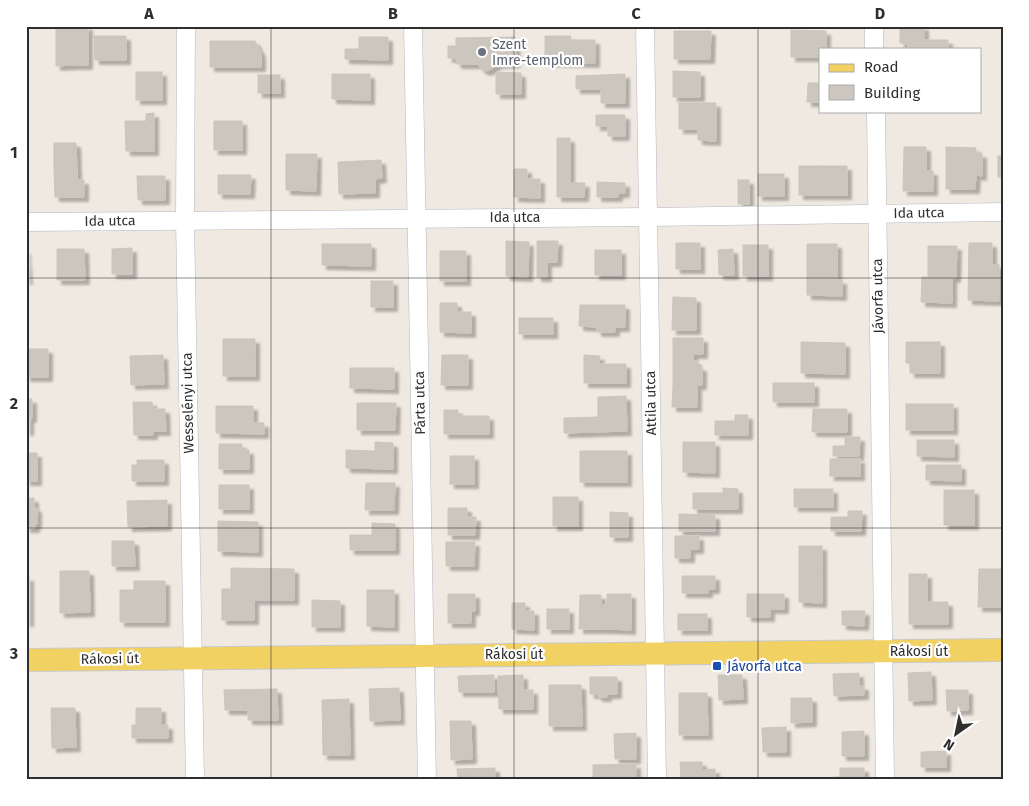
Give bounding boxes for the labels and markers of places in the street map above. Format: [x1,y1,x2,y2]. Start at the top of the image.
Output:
place label: Szent Imre-templom [492,36,583,69]
marker: Szent Imre-templom [476,46,488,58]
place label: Jávorfa utca [727,658,802,675]
marker: Jávorfa utca [711,660,723,672]

